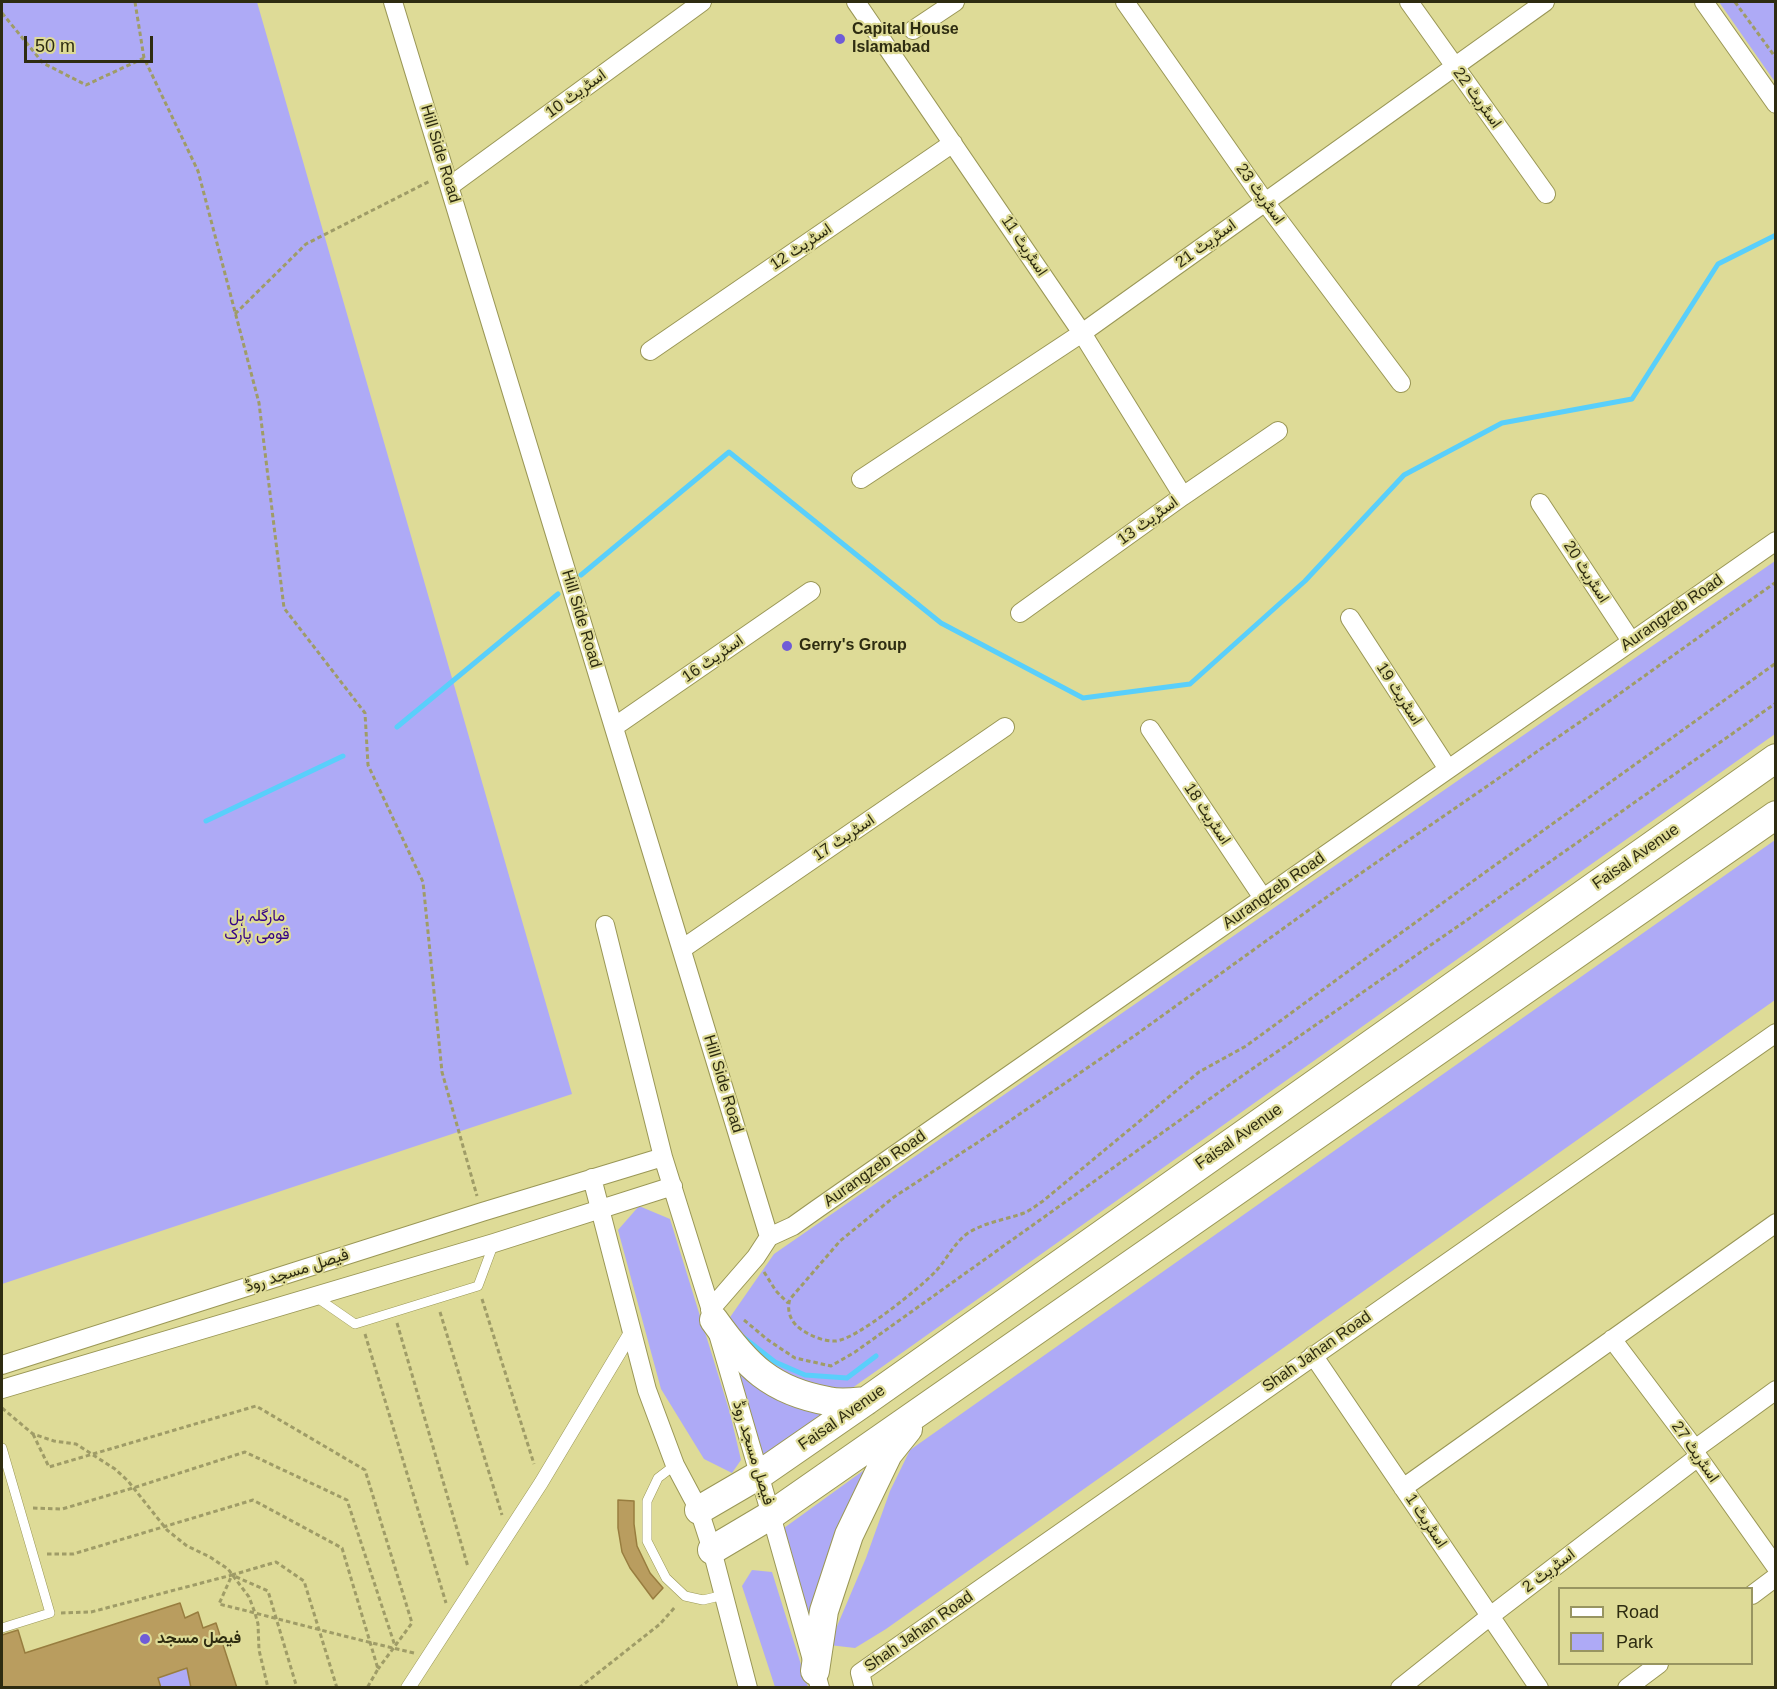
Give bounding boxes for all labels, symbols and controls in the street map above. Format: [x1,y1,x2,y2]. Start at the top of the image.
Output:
place label: Capital House Islamabad [852,20,959,58]
scale bar [27,24,156,62]
marker: Capital House Islamabad [833,32,847,46]
text: 50 m [35,36,75,56]
street label: اسٹریٹ 22 [1449,64,1505,132]
street label: اسٹریٹ 10 [542,66,610,122]
street label: Hill Side Road [416,103,464,205]
street label: اسٹریٹ 23 [1232,160,1288,228]
street label: اسٹریٹ 11 [997,212,1051,280]
street label: اسٹریٹ 21 [1172,216,1240,272]
street label: اسٹریٹ 12 [767,219,835,275]
street label: اسٹریٹ 13 [1114,493,1182,549]
street label: اسٹریٹ 20 [1559,537,1613,607]
street label: Hill Side Road [557,568,605,670]
street label: Aurangzeb Road [1617,571,1727,655]
street label: اسٹریٹ 16 [679,631,747,687]
place label: Gerry's Group [799,636,907,656]
marker: Gerry's Group [780,639,794,653]
street label: اسٹریٹ 19 [1372,659,1426,729]
street label: اسٹریٹ 18 [1179,780,1235,848]
street label: اسٹریٹ 17 [810,810,878,866]
street label: Faisal Avenue [1589,820,1683,894]
street label: Aurangzeb Road [1219,849,1329,933]
park label: مارگلہ ہل قومی پارک [224,907,290,945]
street label: Hill Side Road [699,1033,747,1135]
street label: Faisal Avenue [1192,1100,1286,1174]
street label: Aurangzeb Road [820,1127,930,1211]
street label: فیصل مسجد روڈ [243,1245,351,1297]
street label: Shah Jahan Road [1259,1307,1375,1397]
street label: Faisal Avenue [795,1381,889,1455]
street label: فیصل مسجد روڈ [728,1399,778,1507]
street label: اسٹریٹ 27 [1667,1418,1723,1486]
street label: اسٹریٹ 1 [1401,1490,1451,1552]
street label: اسٹریٹ 2 [1519,1545,1579,1597]
street label: Shah Jahan Road [861,1587,977,1677]
legend [1558,1587,1753,1665]
text: Road [1616,1602,1659,1622]
place label: فیصل مسجد [157,1629,241,1649]
marker: فیصل مسجد [138,1632,152,1646]
text: Park [1616,1632,1653,1652]

